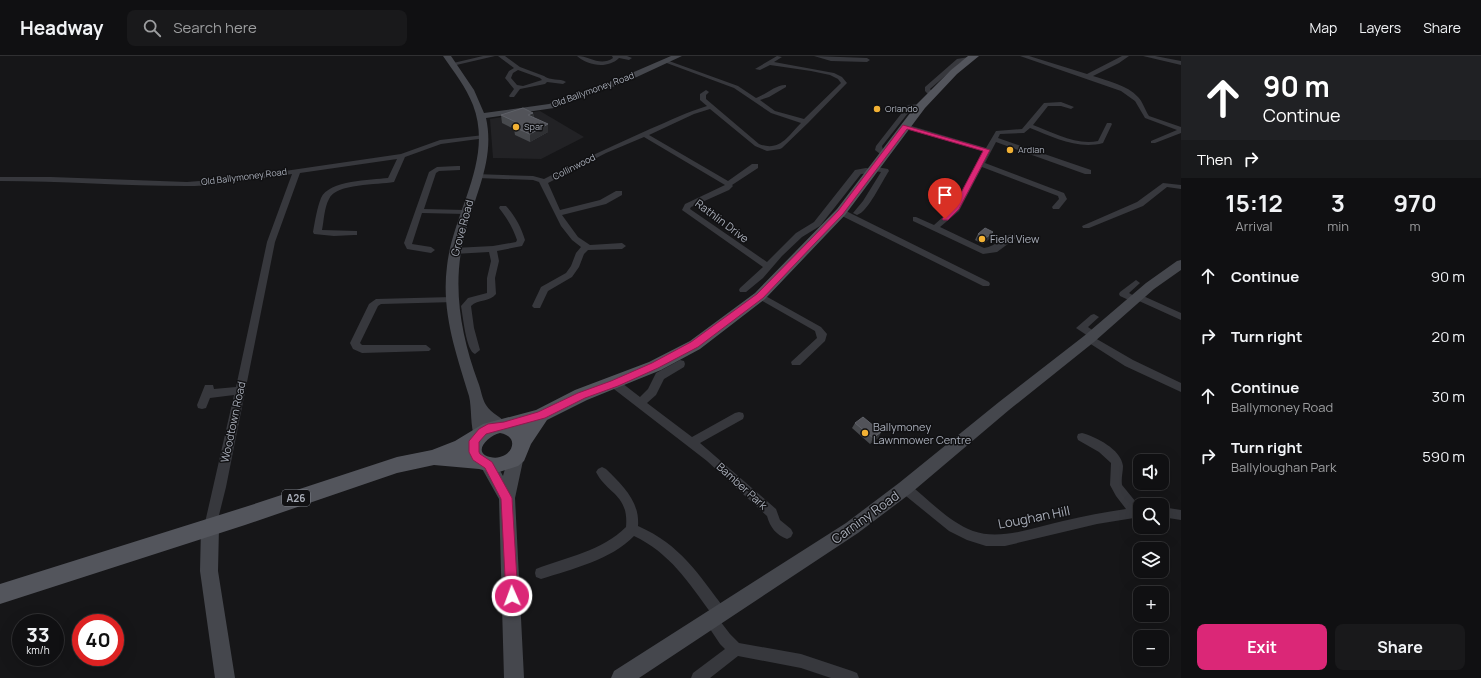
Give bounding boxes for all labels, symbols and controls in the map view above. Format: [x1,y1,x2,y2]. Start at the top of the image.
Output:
search box [127,10,407,46]
text: Headway [20,15,103,41]
icon: search [141,17,163,39]
text: Search here [173,17,257,38]
text: Map [1309,18,1337,37]
text: Layers [1359,18,1401,37]
text: Share [1423,18,1461,37]
text: 90 m [1263,67,1330,105]
street label: Old Ballymoney Road [550,69,636,110]
icon: ahead [1197,72,1249,124]
place label: Orlando [885,102,918,115]
text: Continue [1263,103,1341,127]
marker: Orlando [872,104,882,114]
place label: Spar [524,120,544,133]
marker: Spar [511,122,521,132]
place label: Ardian [1018,143,1045,156]
marker: Ardian [1005,145,1015,155]
icon: right [1240,148,1262,170]
text: Then [1197,149,1232,170]
street label: Collinwood [550,150,597,183]
street label: Old Ballymoney Road [200,165,288,188]
pin [928,178,962,219]
icon: arrive [934,184,956,206]
text: 15:12 [1225,186,1283,219]
text: 3 [1331,186,1345,219]
text: 970 [1393,186,1437,219]
street label: Rathlin Drive [692,195,753,246]
street label: Grove Road [447,198,476,258]
text: Arrival [1236,217,1273,235]
text: min [1327,217,1349,235]
text: m [1409,217,1420,235]
place label: Field View [990,231,1040,246]
marker: Field View [977,234,987,244]
icon: ahead [1197,265,1219,287]
text: Continue [1231,266,1299,287]
text: 90 m [1431,266,1465,287]
icon: right [1197,325,1219,347]
text: Turn right [1231,326,1302,347]
text: 20 m [1432,326,1465,347]
text: Continue [1231,377,1299,398]
street label: Woodtown Road [217,380,248,464]
icon: ahead [1197,385,1219,407]
text: 30 m [1432,386,1465,407]
text: Ballymoney Road [1231,398,1333,416]
place label: Ballymoney Lawnmower Centre [873,419,972,447]
marker: Ballymoney Lawnmower Centre [860,428,870,438]
text: Turn right [1231,437,1302,458]
icon: right [1197,445,1219,467]
text: 590 m [1422,446,1465,467]
map controls [1133,454,1169,666]
button: sound [1133,454,1169,490]
text: Ballyloughan Park [1231,458,1336,476]
street label: Bamber Park [714,459,771,513]
street label: Carniny Road [827,486,903,548]
road number: A26 [282,490,310,506]
button: search [1133,498,1169,534]
street label: Loughan Hill [996,501,1072,533]
button: layers [1133,542,1169,578]
position arrow [491,575,533,617]
button: + [1133,586,1169,622]
speed limit sign: 40 [72,614,124,666]
text: 33 [26,621,50,648]
button: Exit [1197,624,1327,670]
button: Share [1335,624,1465,670]
button: − [1133,630,1169,666]
text: km/h [26,643,50,657]

